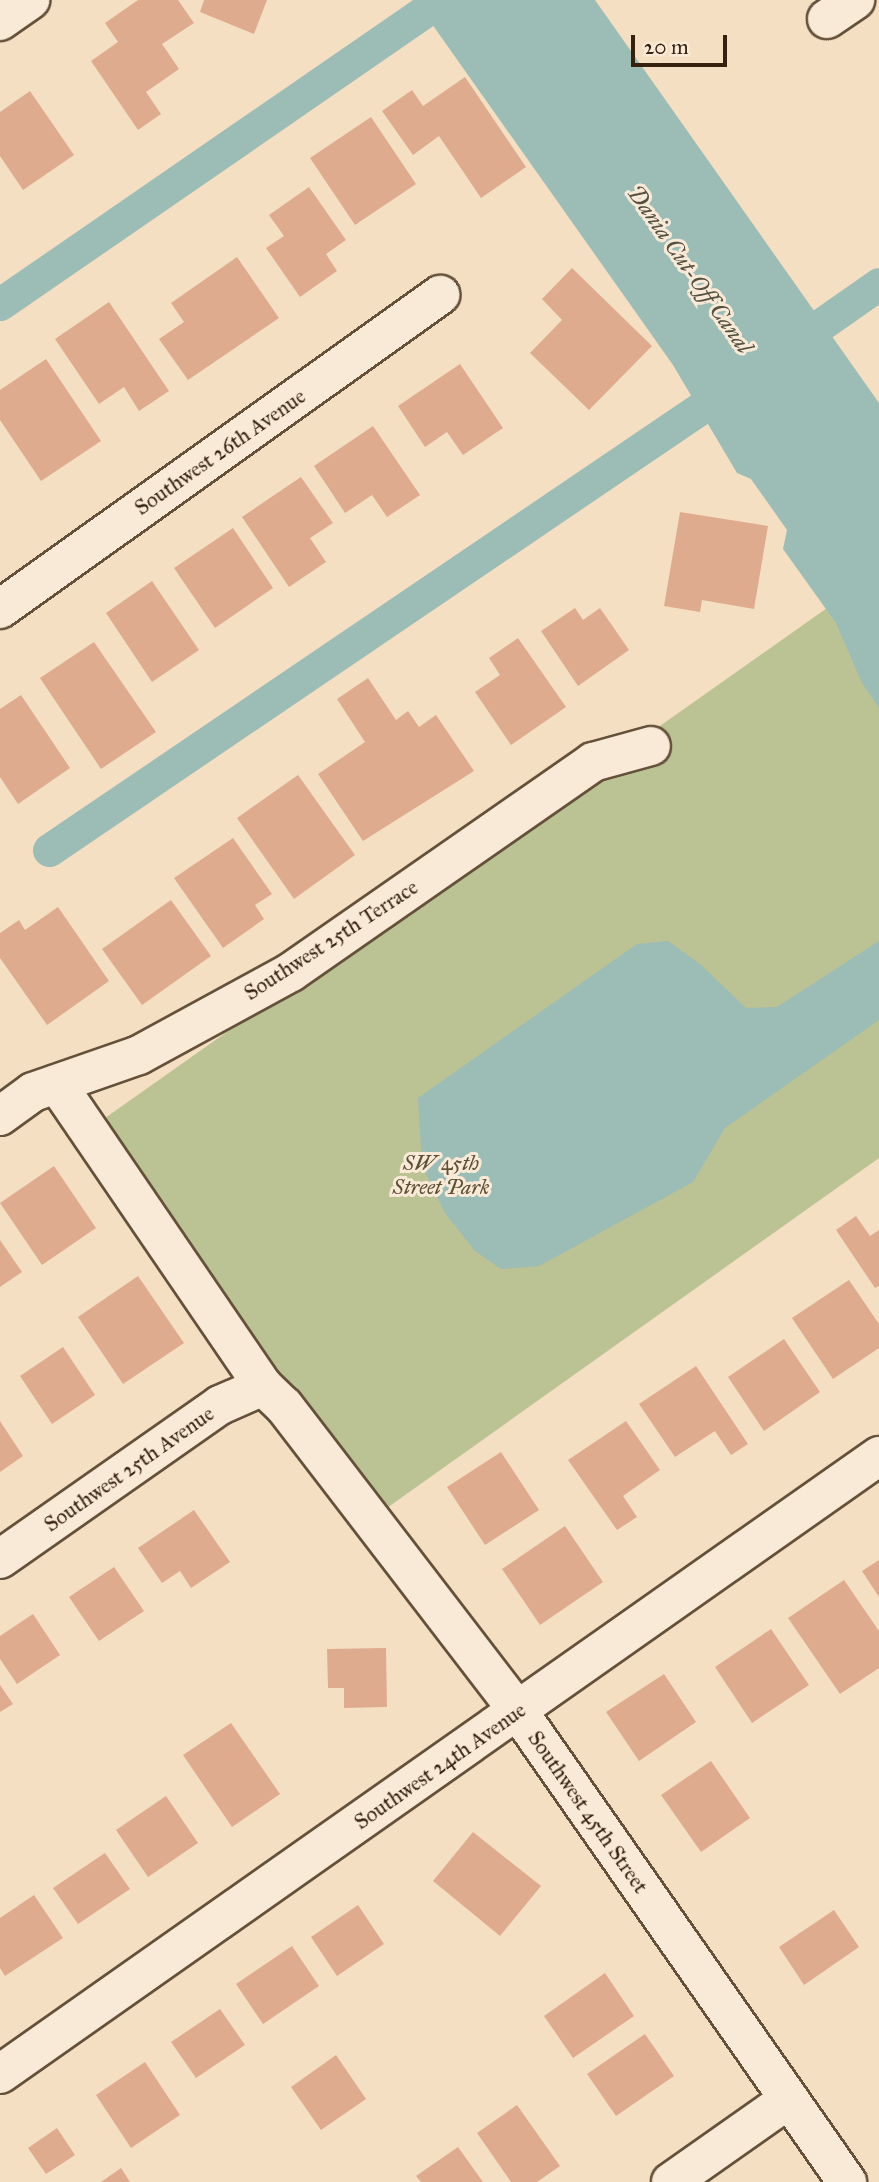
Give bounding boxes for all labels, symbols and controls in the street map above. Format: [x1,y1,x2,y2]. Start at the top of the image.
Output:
scale bar [634,21,730,65]
text: 20 m [644,34,689,60]
water label: Dania Cut-Off Canal [622,180,758,358]
street label: Southwest 26th Avenue [130,384,310,520]
street label: Southwest 25th Terrace [239,874,423,1006]
park label: SW 45th Street Park [393,1150,489,1200]
street label: Southwest 25th Avenue [39,1401,219,1537]
street label: Southwest 24th Avenue [349,1697,531,1835]
street label: Southwest 45th Street [523,1726,653,1898]

